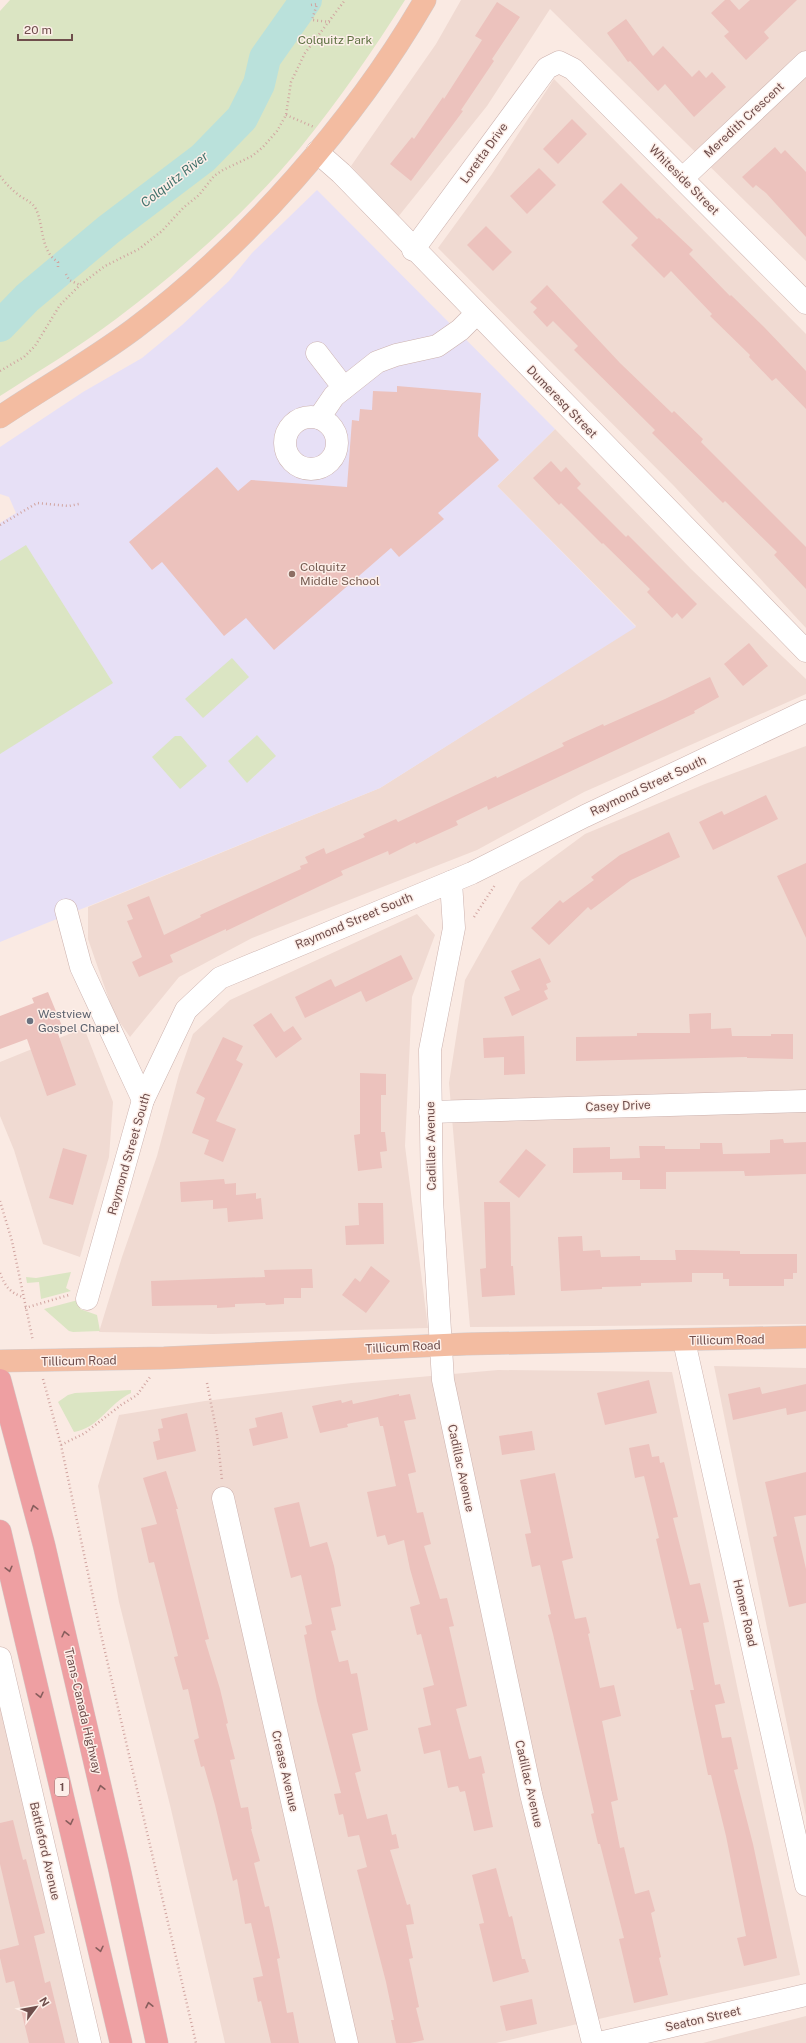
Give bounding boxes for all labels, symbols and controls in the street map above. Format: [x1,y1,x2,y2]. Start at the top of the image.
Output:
scale bar [18,16,72,42]
text: 20 m [24,23,52,37]
park label: Colquitz Park [298,33,372,47]
street label: Meredith Crescent [701,79,787,160]
street label: Loretta Drive [457,120,511,186]
street label: Whiteside Street [646,142,722,218]
water label: Colquitz River [138,148,211,210]
street label: Dumeresq Street [524,363,600,441]
place label: Colquitz Middle School [300,560,380,588]
marker: Colquitz Middle School [287,569,297,579]
street label: Raymond Street South [588,753,708,819]
street label: Raymond Street South [293,890,415,952]
place label: Westview Gospel Chapel [38,1007,120,1035]
marker: Westview Gospel Chapel [25,1016,35,1026]
street label: Raymond Street South [105,1091,153,1217]
street label: Casey Drive [585,1098,651,1114]
street label: Cadillac Avenue [423,1101,439,1191]
street label: Tillicum Road [689,1332,765,1348]
street label: Tillicum Road [365,1338,441,1356]
street label: Tillicum Road [41,1353,117,1369]
street label: Cadillac Avenue [445,1423,477,1513]
one-way arrow [30,1505,39,1512]
one-way arrow [5,1566,13,1572]
street label: Homer Road [730,1578,760,1648]
one-way arrow [61,1631,69,1637]
street label: Trans-Canada Highway [62,1646,104,1776]
one-way arrow [35,1692,44,1699]
street label: Crease Avenue [269,1729,301,1813]
street label: Cadillac Avenue [512,1739,546,1829]
road number: 1 [55,1778,69,1796]
one-way arrow [97,1785,105,1791]
street label: Battleford Avenue [27,1801,63,1902]
one-way arrow [65,1818,74,1825]
one-way arrow [95,1945,103,1952]
north arrow [16,1987,56,2027]
text: N [37,1995,52,2009]
one-way arrow [145,2002,153,2008]
street label: Seaton Street [664,2003,743,2035]

